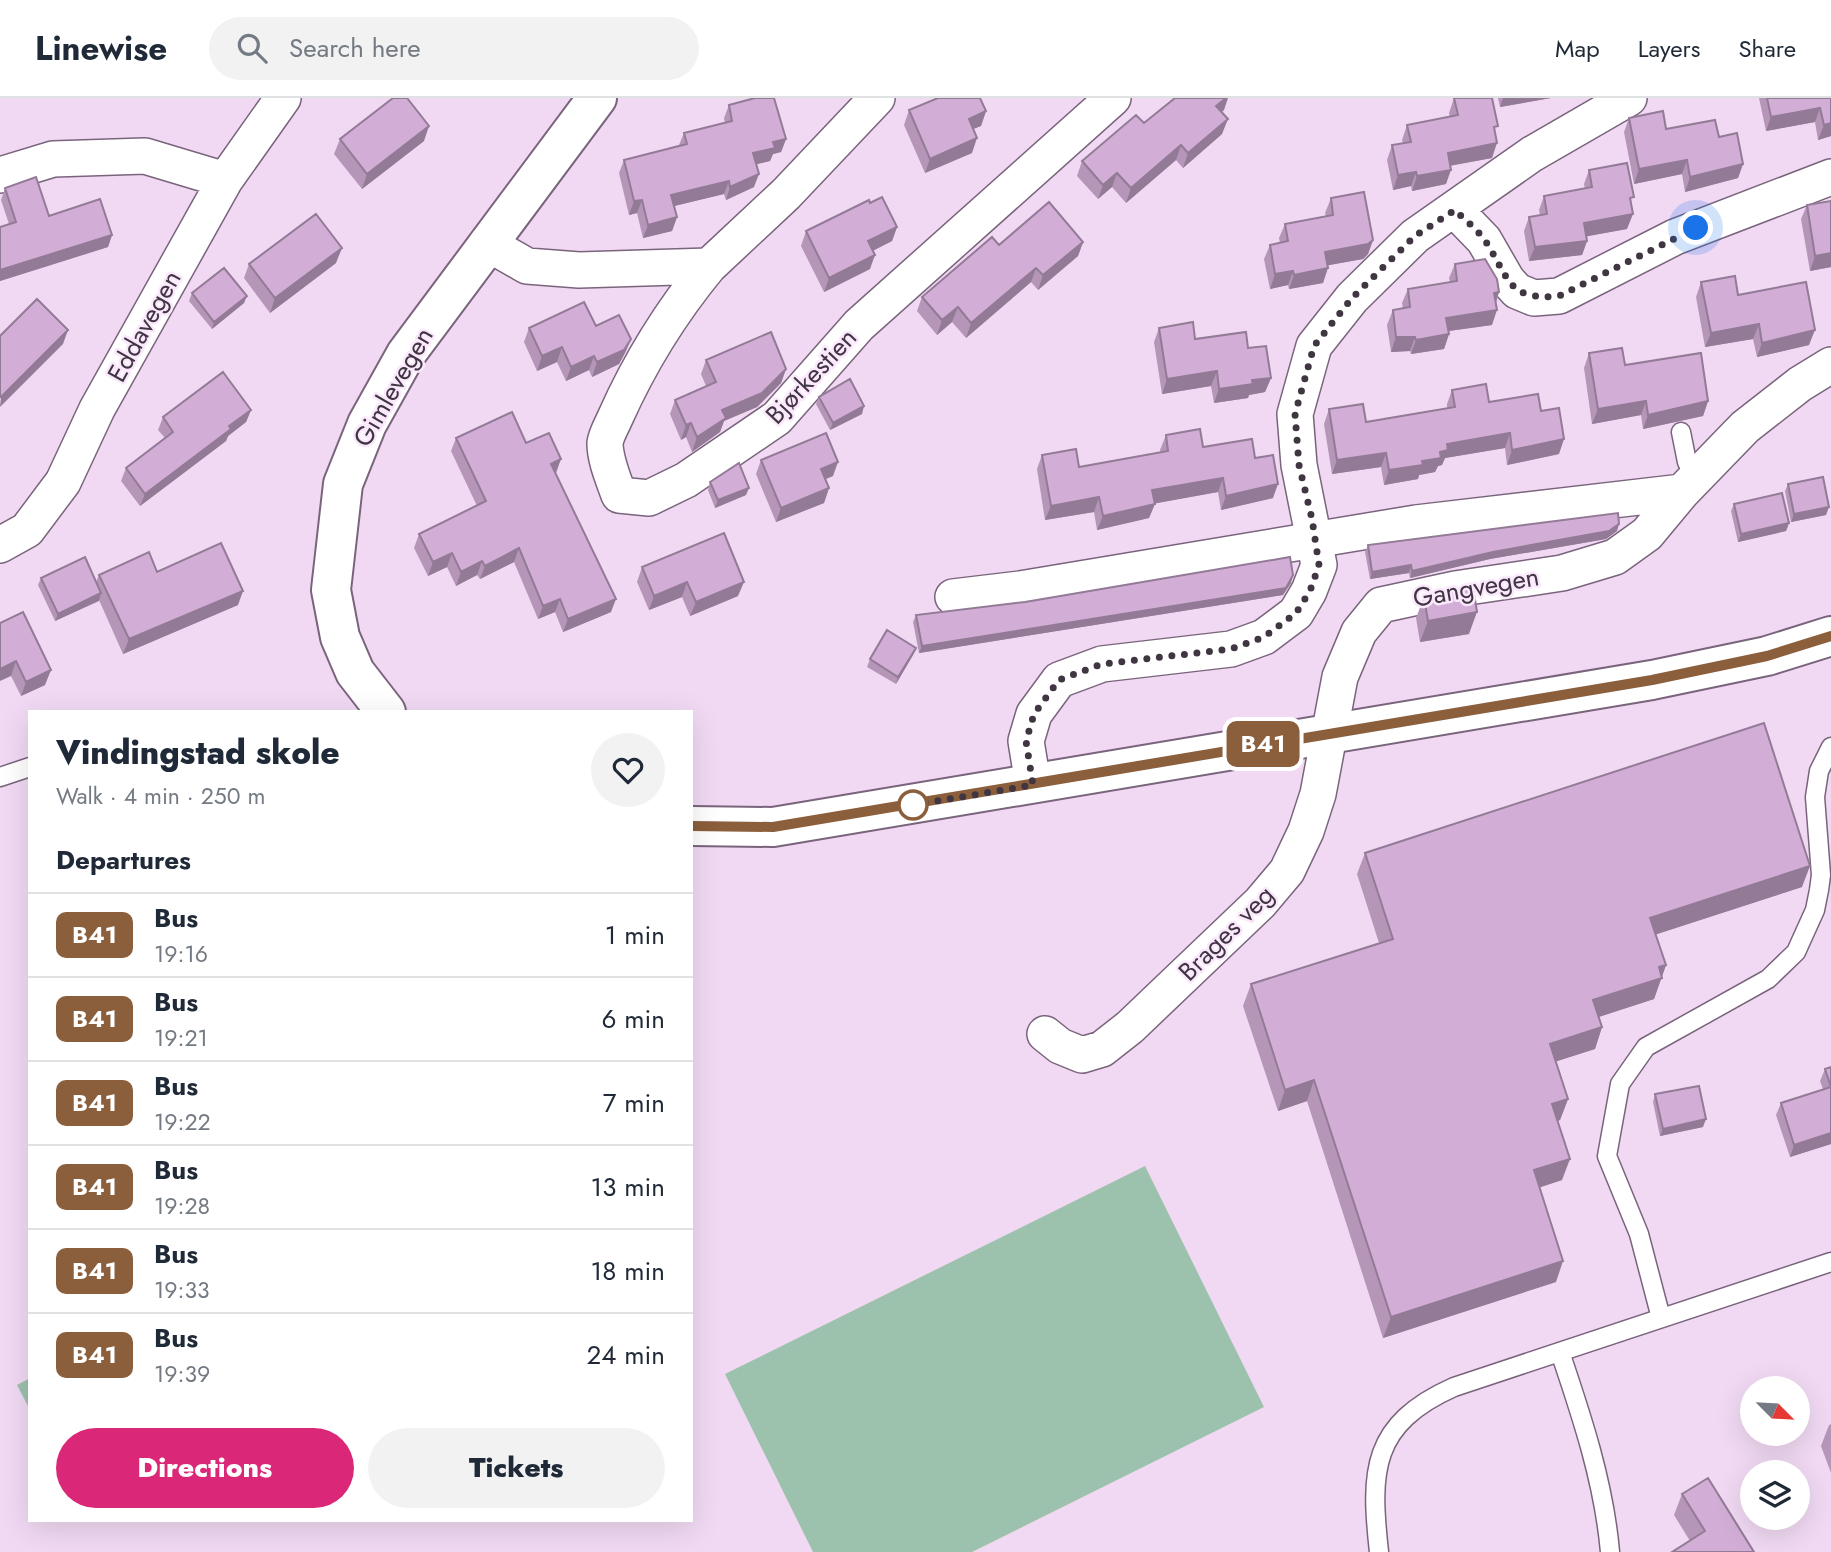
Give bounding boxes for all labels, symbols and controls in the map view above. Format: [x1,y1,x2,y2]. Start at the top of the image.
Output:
search box [209,17,699,80]
text: Linewise [35,25,167,72]
icon: search [233,29,271,67]
text: Search here [289,29,421,67]
text: Map [1555,31,1600,66]
text: Layers [1638,31,1700,66]
text: Share [1738,31,1796,66]
your location [1678,210,1713,245]
street label: Eddavegen [98,263,190,389]
street label: Bjørkestien [756,319,866,433]
street label: Gimlevegen [343,320,443,454]
street label: Gangvegen [1410,557,1542,617]
line badge: B41 [1223,721,1303,767]
text: B41 [1241,726,1285,761]
text: Vindingstad skole [56,729,340,776]
button: heart [591,733,665,807]
text: Walk · 4 min · 250 m [56,779,265,813]
unlabelled marker [898,790,928,820]
text: Departures [56,841,191,879]
street label: Brages veg [1170,877,1282,989]
text: Bus [154,899,198,937]
text: 1 min [605,916,665,954]
text: B41 [72,917,117,952]
text: 19:16 [154,937,208,971]
text: Bus [154,983,198,1021]
text: 6 min [602,1000,665,1038]
text: B41 [72,1001,117,1036]
text: 19:21 [154,1021,208,1055]
text: Bus [154,1067,198,1105]
text: 7 min [603,1084,665,1122]
text: B41 [72,1085,117,1120]
text: 19:22 [154,1105,211,1139]
text: Bus [154,1151,198,1189]
text: 13 min [591,1168,665,1206]
text: B41 [72,1169,117,1204]
text: 19:28 [154,1189,210,1223]
text: Bus [154,1235,198,1273]
text: 18 min [591,1252,665,1290]
text: B41 [72,1253,117,1288]
text: 19:33 [154,1273,210,1307]
text: Bus [154,1319,198,1357]
text: 24 min [587,1336,665,1374]
text: B41 [72,1337,117,1372]
text: 19:39 [154,1357,210,1391]
north arrow [1740,1376,1810,1446]
map controls [1740,1376,1810,1530]
button: Directions [56,1428,354,1508]
button: Tickets [368,1428,665,1508]
button: layers [1740,1460,1810,1530]

